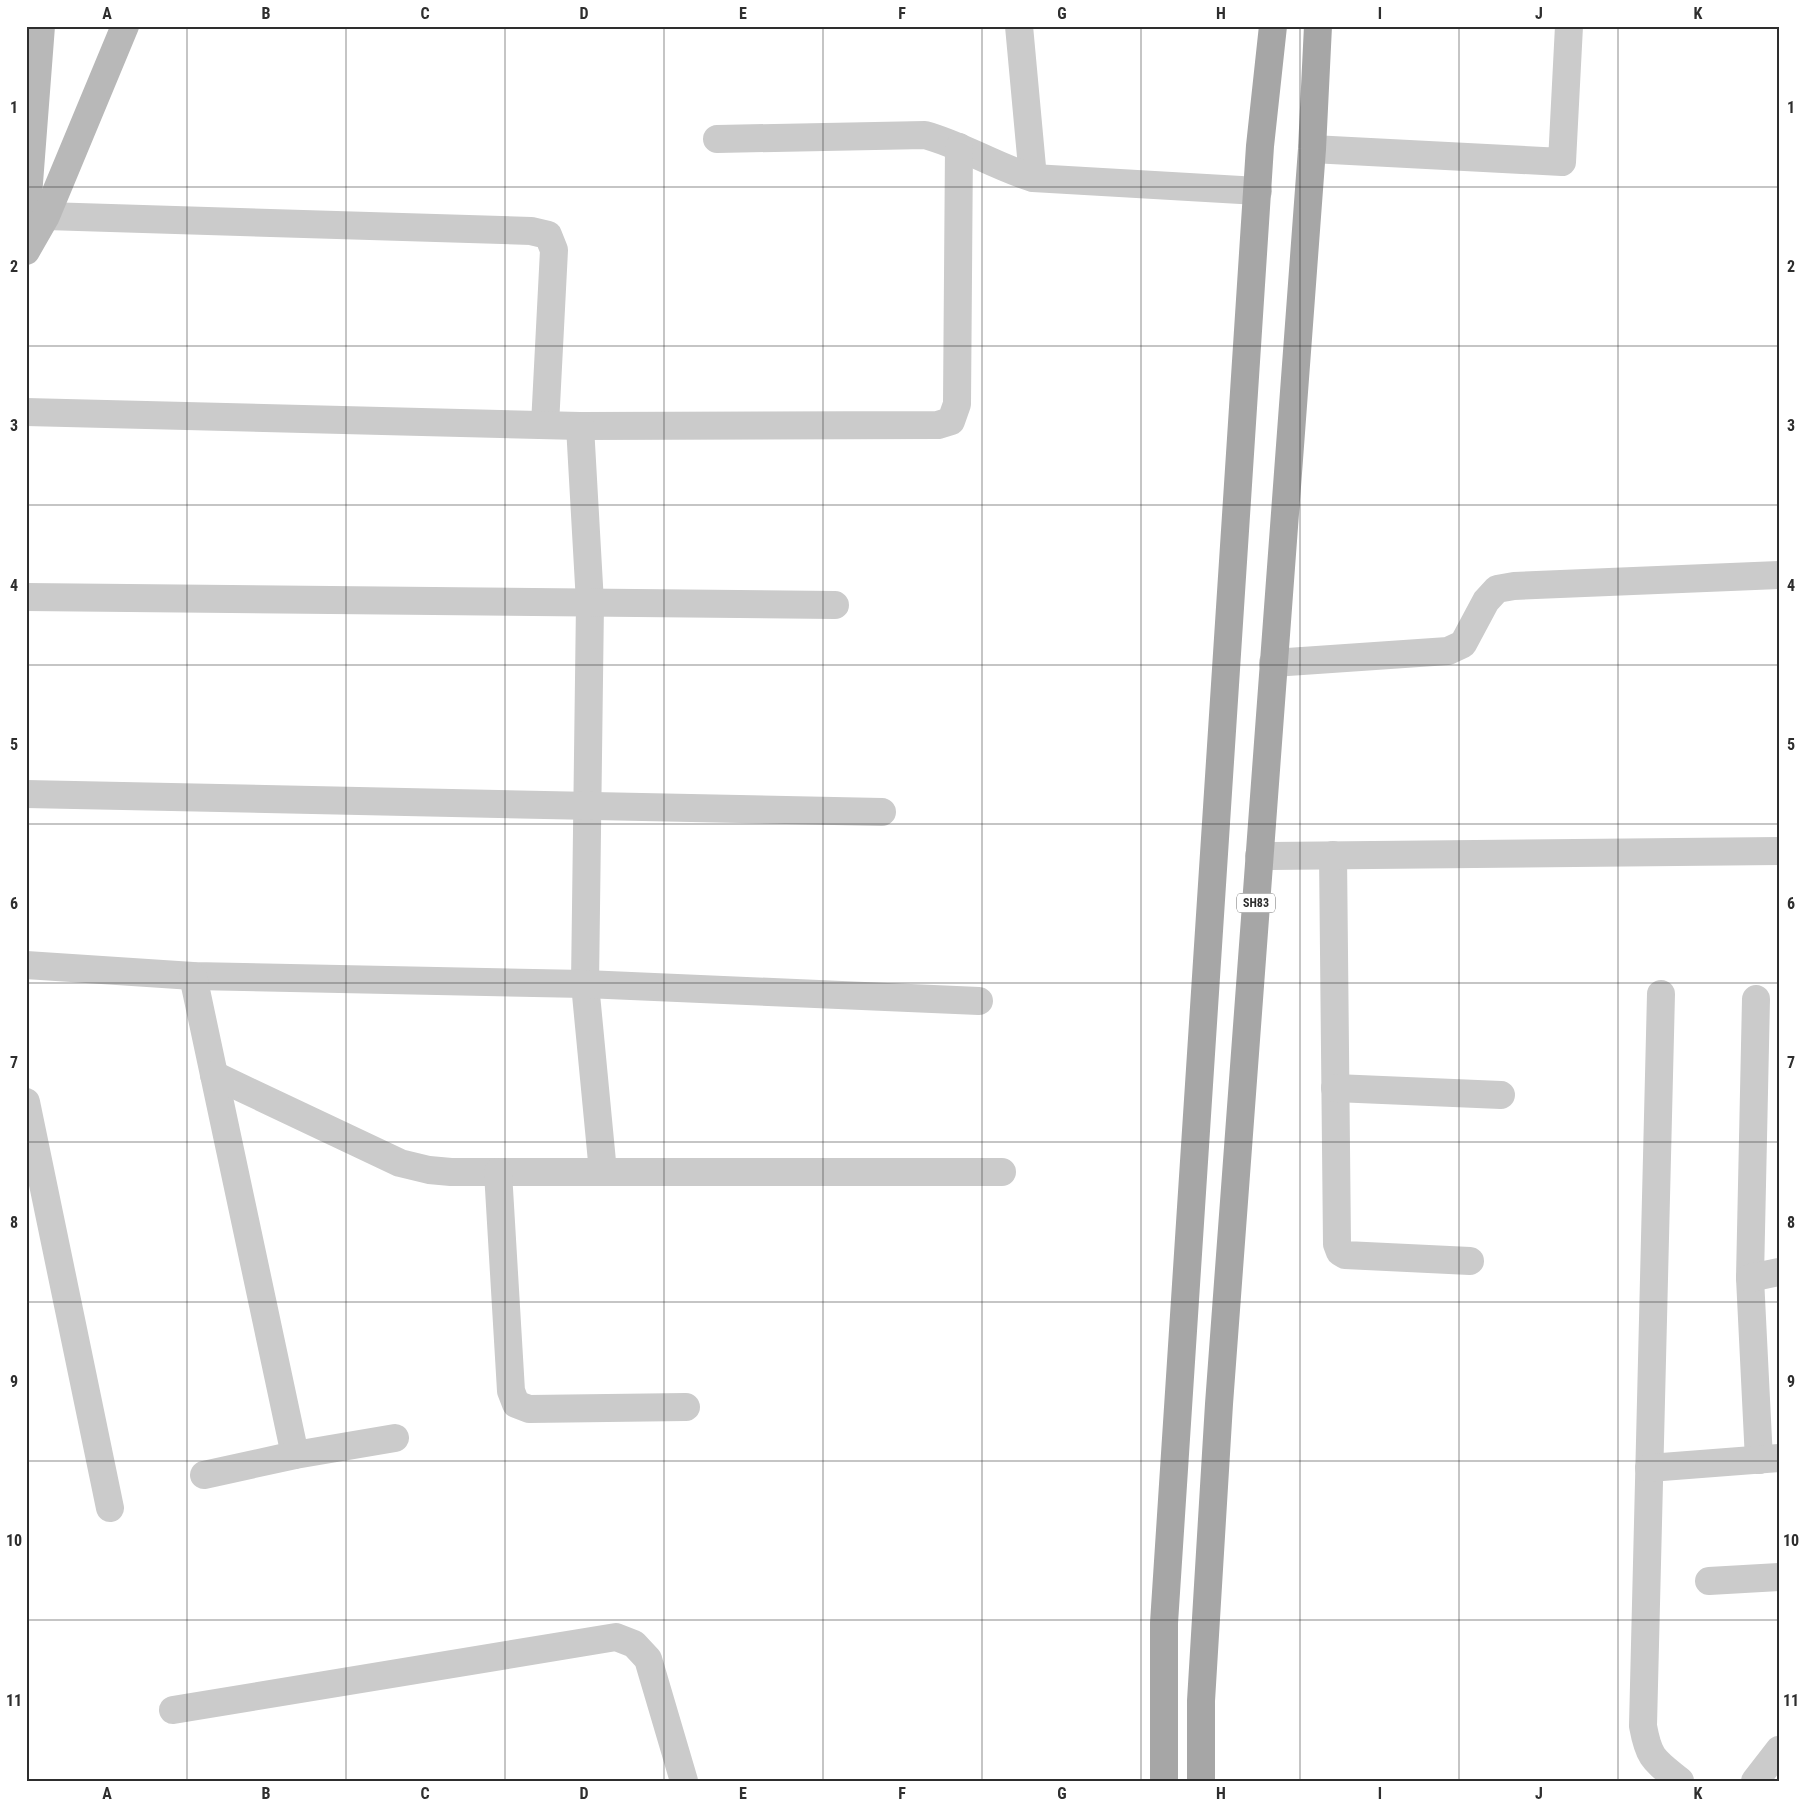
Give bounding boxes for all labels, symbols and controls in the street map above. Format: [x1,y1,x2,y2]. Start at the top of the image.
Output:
text: A [102,4,112,23]
text: B [262,4,271,23]
text: C [420,4,430,23]
text: D [579,4,589,23]
text: E [739,4,747,23]
text: F [898,4,906,23]
text: G [1057,4,1067,23]
text: H [1216,4,1226,23]
text: I [1378,4,1382,23]
text: J [1535,4,1543,23]
text: K [1694,4,1703,23]
text: 1 [10,98,18,117]
text: 1 [1787,98,1795,117]
text: 2 [10,257,18,276]
text: 2 [1787,257,1795,276]
text: 3 [10,416,18,435]
text: 3 [1787,416,1795,435]
text: 4 [10,576,18,595]
text: 4 [1787,576,1795,595]
text: 5 [10,735,18,754]
text: 5 [1787,735,1795,754]
text: 6 [10,894,18,913]
road number: SH83 [1237,894,1275,912]
text: 6 [1787,894,1795,913]
text: 7 [10,1053,18,1072]
text: 7 [1787,1053,1795,1072]
text: 8 [10,1213,18,1232]
text: 8 [1787,1213,1795,1232]
text: 9 [10,1372,18,1391]
text: 9 [1787,1372,1795,1391]
text: 10 [6,1531,22,1550]
text: 10 [1783,1531,1799,1550]
text: 11 [6,1691,22,1710]
text: 11 [1783,1691,1799,1710]
text: A [102,1784,112,1803]
text: B [262,1784,271,1803]
text: C [420,1784,430,1803]
text: D [579,1784,589,1803]
text: E [739,1784,747,1803]
text: F [898,1784,906,1803]
text: G [1057,1784,1067,1803]
text: H [1216,1784,1226,1803]
text: I [1378,1784,1382,1803]
text: J [1535,1784,1543,1803]
text: K [1694,1784,1703,1803]

